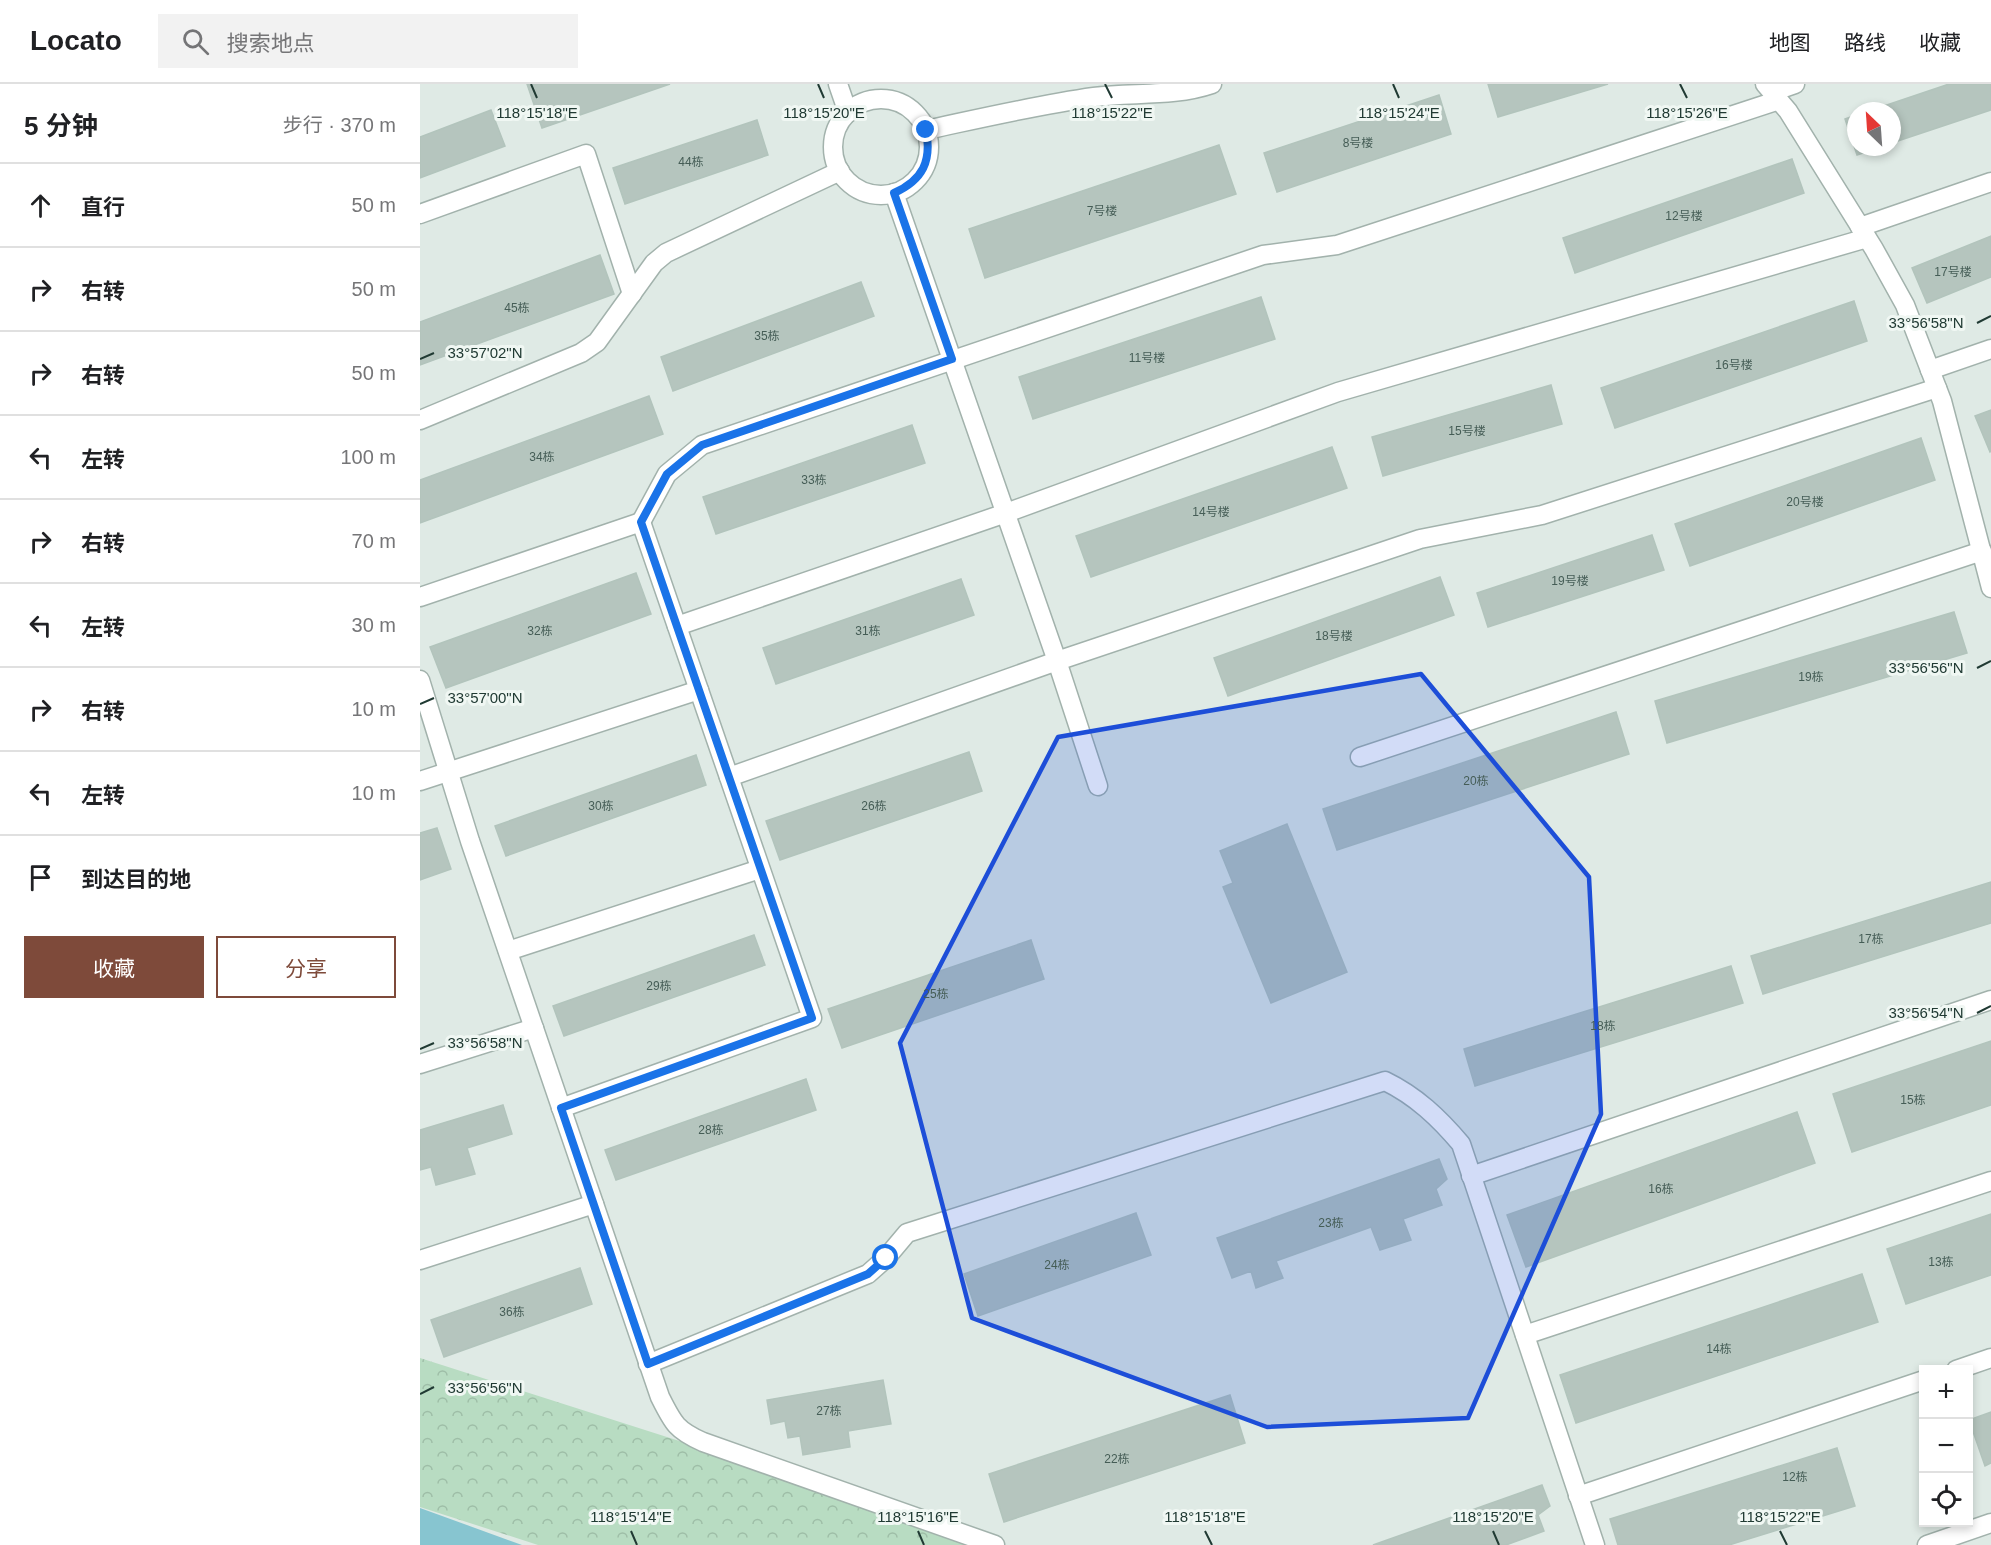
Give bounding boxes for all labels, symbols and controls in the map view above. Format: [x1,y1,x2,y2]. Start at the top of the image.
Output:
search box [158,14,578,68]
text: Locato [30,25,122,56]
icon: search [179,25,212,58]
text: 搜索地点 [227,31,315,56]
text: 地图 [1769,31,1811,54]
text: 路线 [1844,31,1886,54]
text: 收藏 [1919,31,1961,54]
north arrow [1847,102,1901,156]
text: 118°15'18"E [496,104,578,121]
text: 118°15'20"E [783,104,865,121]
text: 118°15'22"E [1071,104,1153,121]
text: 118°15'24"E [1358,104,1440,121]
text: 118°15'26"E [1646,104,1728,121]
text: 5 分钟 [24,111,98,141]
text: 步行 · 370 m [283,114,396,136]
route end [912,116,938,142]
house number: 8号楼 [1343,136,1373,150]
house number: 44栋 [678,155,704,169]
icon: ahead [24,189,57,222]
text: 50 m [352,194,396,216]
text: 直行 [81,195,125,220]
house number: 7号楼 [1087,204,1117,218]
house number: 12号楼 [1665,209,1703,223]
house number: 17号楼 [1934,265,1972,279]
icon: right [24,273,57,306]
text: 50 m [352,278,396,300]
text: 右转 [81,279,125,304]
house number: 45栋 [504,301,530,315]
text: 33°56'58"N [1888,314,1964,331]
house number: 35栋 [754,329,780,343]
text: 33°57'02"N [447,344,523,361]
house number: 11号楼 [1129,351,1165,365]
icon: right [24,357,57,390]
house number: 16号楼 [1715,358,1753,372]
text: 50 m [352,362,396,384]
text: 右转 [81,363,125,388]
house number: 15号楼 [1448,424,1486,438]
icon: left [24,441,57,474]
text: 100 m [340,446,396,468]
text: 左转 [81,447,125,472]
house number: 34栋 [529,450,555,464]
house number: 33栋 [801,473,827,487]
house number: 20号楼 [1786,495,1824,509]
house number: 14号楼 [1192,505,1230,519]
icon: right [24,525,57,558]
text: 70 m [352,530,396,552]
text: 右转 [81,531,125,556]
house number: 19号楼 [1551,574,1589,588]
icon: left [24,609,57,642]
text: 30 m [352,614,396,636]
text: 左转 [81,615,125,640]
house number: 32栋 [527,624,553,638]
house number: 31栋 [855,624,881,638]
house number: 18号楼 [1315,629,1353,643]
text: 33°56'56"N [1888,659,1964,676]
house number: 19栋 [1798,670,1824,684]
text: 33°57'00"N [447,689,523,706]
icon: right [24,693,57,726]
text: 10 m [352,698,396,720]
text: 右转 [81,699,125,724]
house number: 20栋 [1463,774,1489,788]
icon: left [24,777,57,810]
text: 10 m [352,782,396,804]
text: 左转 [81,783,125,808]
house number: 30栋 [588,799,614,813]
house number: 26栋 [861,799,887,813]
icon: arrive [24,861,57,894]
text: 到达目的地 [81,867,191,892]
house number: 17栋 [1858,932,1884,946]
button: 收藏 [24,936,204,998]
button: 分享 [216,936,396,998]
house number: 29栋 [646,979,672,993]
house number: 25栋 [923,987,949,1001]
text: 33°56'54"N [1888,1004,1964,1021]
house number: 18栋 [1590,1019,1616,1033]
text: 33°56'58"N [447,1034,523,1051]
house number: 15栋 [1900,1093,1926,1107]
house number: 28栋 [698,1123,724,1137]
house number: 16栋 [1648,1182,1674,1196]
house number: 23栋 [1318,1216,1344,1230]
route start [872,1244,898,1270]
house number: 13栋 [1928,1255,1954,1269]
house number: 24栋 [1044,1258,1070,1272]
house number: 36栋 [499,1305,525,1319]
house number: 14栋 [1706,1342,1732,1356]
map controls [1919,1365,1973,1527]
button: + [1919,1365,1973,1419]
text: 33°56'56"N [447,1379,523,1396]
house number: 27栋 [816,1404,842,1418]
button: − [1919,1419,1973,1473]
house number: 22栋 [1104,1452,1130,1466]
house number: 12栋 [1782,1470,1808,1484]
button: locate [1919,1473,1973,1527]
text: 118°15'14"E [590,1508,672,1525]
text: 118°15'16"E [877,1508,959,1525]
text: 118°15'18"E [1164,1508,1246,1525]
text: 118°15'20"E [1452,1508,1534,1525]
text: 118°15'22"E [1739,1508,1821,1525]

